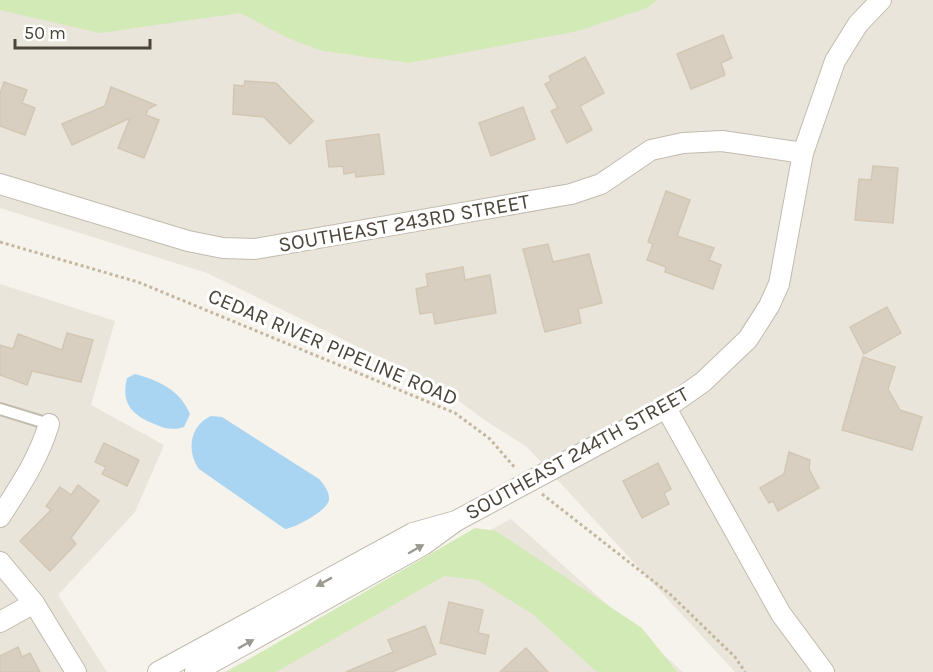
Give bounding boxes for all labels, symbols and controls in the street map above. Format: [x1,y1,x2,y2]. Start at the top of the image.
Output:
scale bar [15,12,150,50]
text: 50 m [24,22,66,44]
street label: SOUTHEAST 243RD STREET [276,189,532,257]
street label: CEDAR RIVER PIPELINE ROAD [205,283,461,411]
street label: SOUTHEAST 244TH STREET [461,381,693,525]
one-way arrow [408,543,424,554]
one-way arrow [315,577,332,587]
one-way arrow [238,638,254,649]

